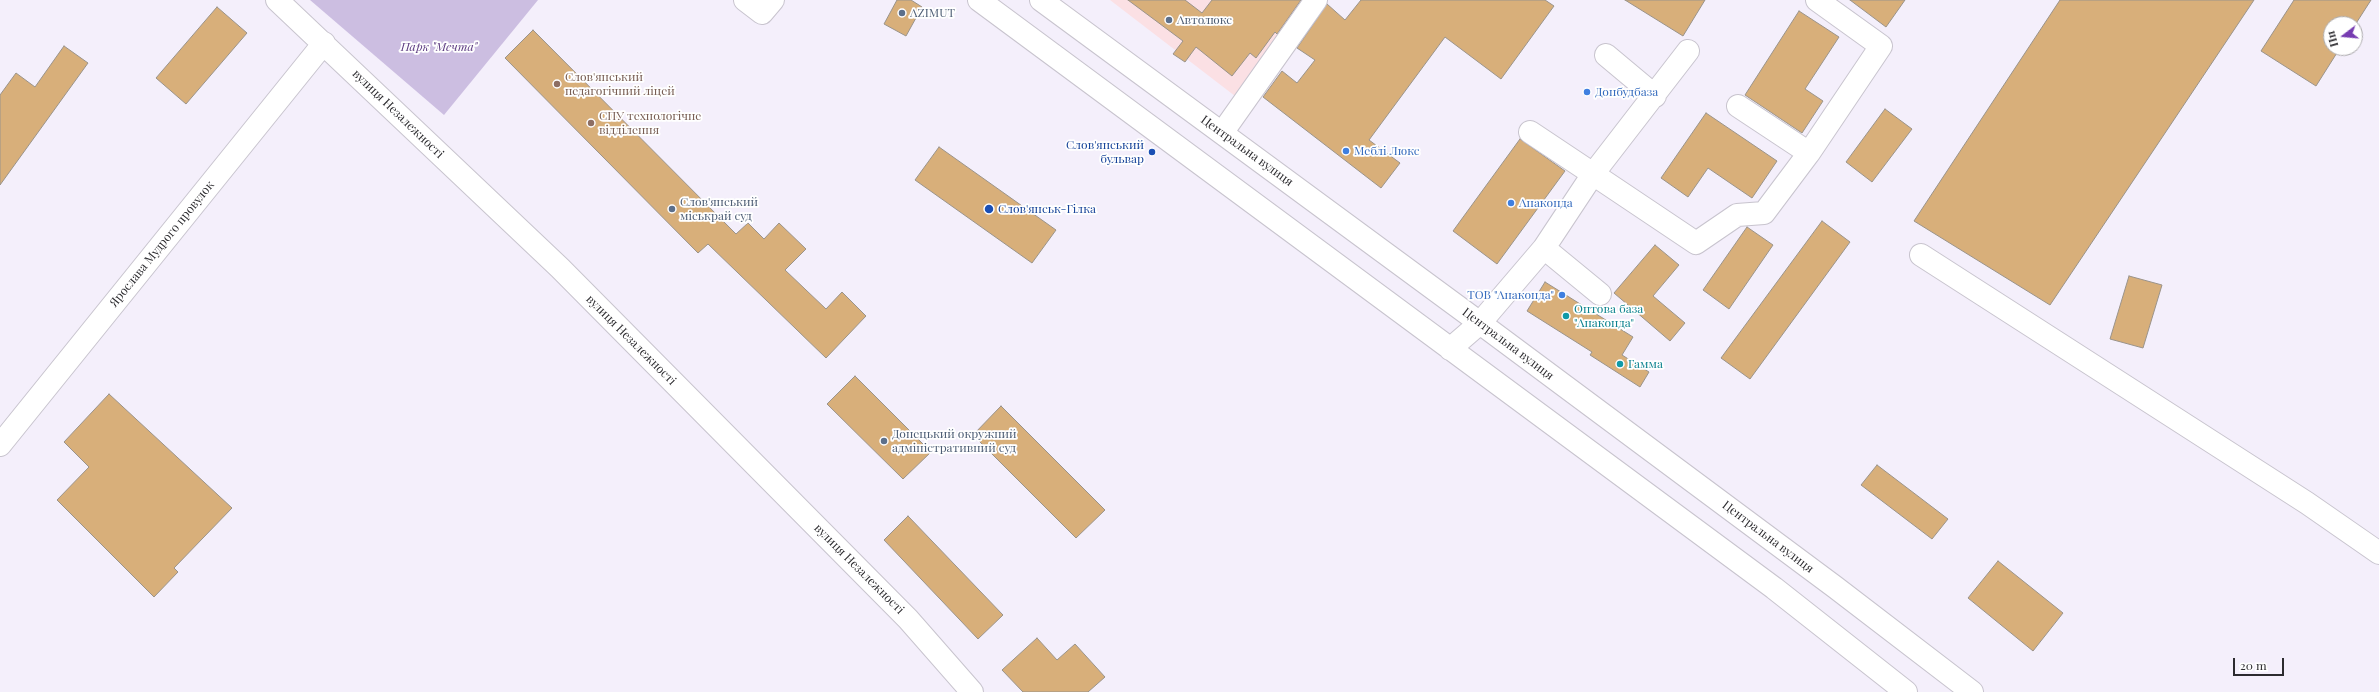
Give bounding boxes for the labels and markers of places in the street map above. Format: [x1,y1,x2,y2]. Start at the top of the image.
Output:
place label: AZIMUT [910,6,955,20]
marker: AZIMUT [897,8,907,18]
place label: Автолюкс [1177,13,1232,27]
marker: Автолюкс [1164,15,1174,25]
place label: Слов'янський педагогічний ліцей [565,70,675,98]
marker: Слов'янський педагогічний ліцей [552,79,562,89]
place label: Донбудбаза [1595,85,1658,99]
marker: Донбудбаза [1582,87,1592,97]
place label: СПУ технологічне відділення [599,109,701,137]
marker: СПУ технологічне відділення [586,118,596,128]
place label: Слов'янський бульвар [1066,138,1144,166]
place label: Меблі Люкс [1354,144,1420,158]
marker: Меблі Люкс [1341,146,1351,156]
marker: Слов'янський бульвар [1147,147,1157,157]
place label: Слов'янський міськрай суд [680,195,758,223]
place label: Анаконда [1519,196,1573,210]
marker: Анаконда [1506,198,1516,208]
place label: Слов'янськ-Гілка [998,202,1096,216]
marker: Слов'янськ-Гілка [983,203,995,215]
marker: Слов'янський міськрай суд [667,204,677,214]
place label: ТОВ "Анаконда" [1467,288,1554,302]
marker: ТОВ "Анаконда" [1557,290,1567,300]
place label: Оптова база "Анаконда" [1574,302,1643,330]
marker: Оптова база "Анаконда" [1561,311,1571,321]
place label: Гамма [1628,357,1663,371]
marker: Гамма [1615,359,1625,369]
place label: Донецький окружний адміністративний суд [892,427,1017,455]
marker: Донецький окружний адміністративний суд [879,436,889,446]

